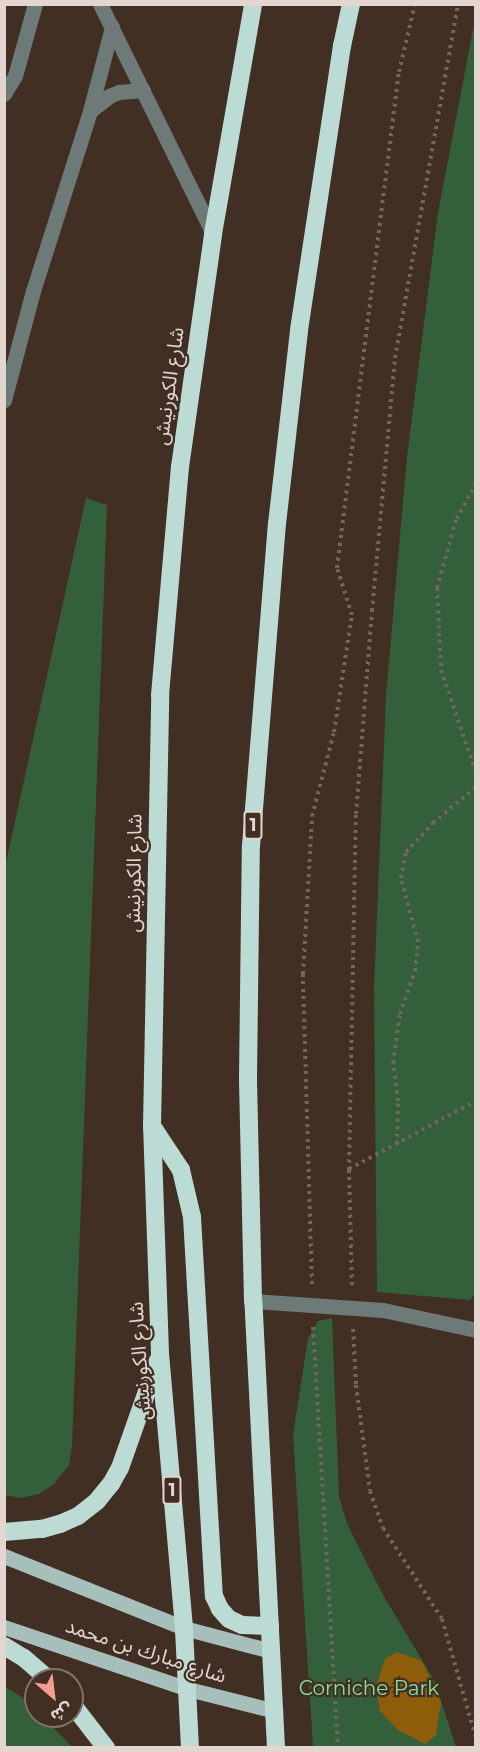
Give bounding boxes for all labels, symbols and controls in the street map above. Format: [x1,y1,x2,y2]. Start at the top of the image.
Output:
street label: شارع الكورنيش [149,326,189,446]
road number: 1 [242,810,264,840]
street label: شارع الكورنيش [121,813,147,933]
street label: شارع الكورنيش [124,1301,156,1421]
road number: 1 [162,1475,182,1505]
street label: شارع مبارك بن محمد [63,1614,229,1688]
north arrow [24,1668,84,1728]
park label: Corniche Park [299,1676,439,1700]
text: ش [48,1699,76,1726]

